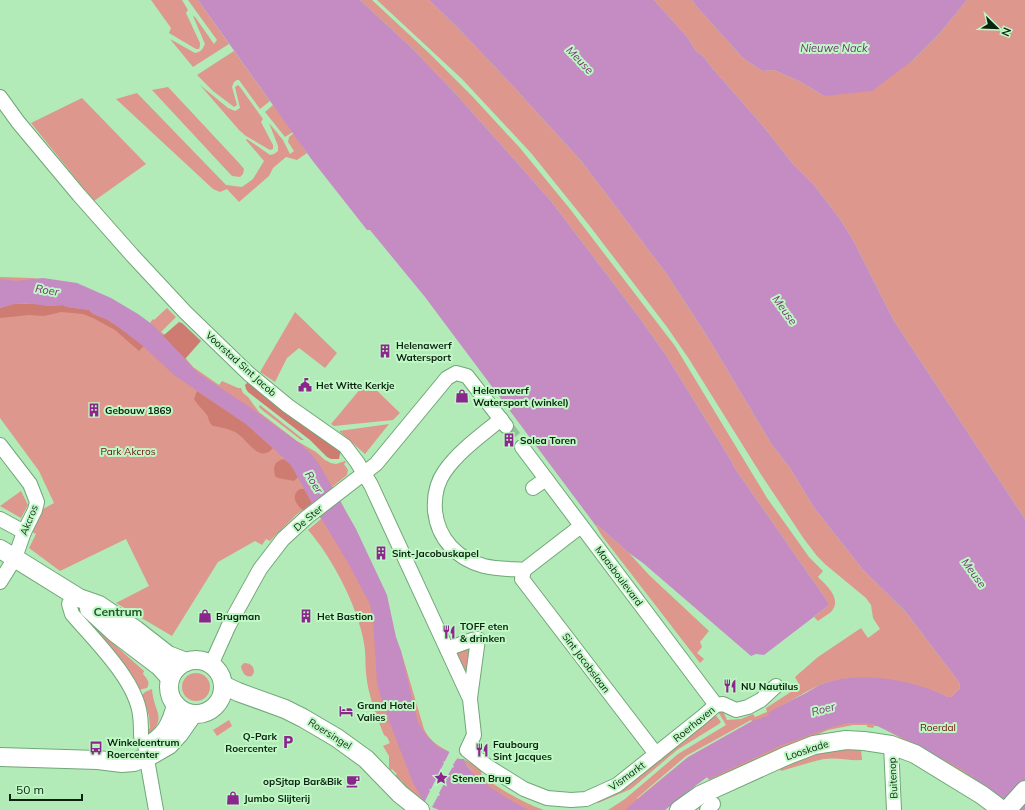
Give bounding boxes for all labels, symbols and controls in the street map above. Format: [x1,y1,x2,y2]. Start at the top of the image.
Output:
north arrow [977,8,1017,48]
text: N [998,25,1014,38]
water label: Nieuwe Nack [800,41,868,55]
water label: Meuse [563,43,597,77]
water label: Roer [34,281,61,299]
water label: Meuse [770,292,800,328]
street label: Voorstad Sint Jacob [203,329,279,399]
place label: Helenawerf Watersport [396,339,452,364]
building icon: Helenawerf Watersport [377,343,393,359]
public building icon: Het Witte Kerkje [297,377,313,393]
place label: Het Witte Kerkje [316,379,395,392]
place label: Helenawerf Watersport (winkel) [473,384,569,409]
shop icon: Helenawerf Watersport (winkel) [454,388,470,404]
building icon: Gebouw 1869 [86,402,102,418]
place label: Gebouw 1869 [105,404,172,417]
building icon: Solea Toren [501,432,517,448]
place label: Solea Toren [520,434,576,447]
park label: Park Akcros [100,445,156,458]
water label: Roer [302,468,327,497]
street label: De Ster [291,502,326,534]
street label: Akcros [17,503,41,537]
street label: Maasboulevard [592,544,646,608]
building icon: Sint-Jacobuskapel [373,545,389,561]
place label: Sint-Jacobuskapel [392,547,479,560]
water label: Meuse [959,555,989,591]
district label: Centrum [94,604,143,619]
shop icon: Brugman [197,608,213,624]
building icon: Het Bastion [298,608,314,624]
place label: Brugman [216,610,260,623]
place label: Het Bastion [317,610,373,623]
place label: TOFF eten & drinken [460,620,509,645]
restaurant icon: TOFF eten & drinken [441,624,457,640]
street label: Sint Jacobslaan [559,630,613,696]
restaurant icon: NU Nautilus [722,678,738,694]
place label: NU Nautilus [741,680,798,693]
place label: Grand Hotel Valies [356,699,415,724]
water label: Roer [810,699,837,719]
hotel icon: Grand Hotel Valies [338,703,354,719]
street label: Roerhaven [671,703,718,745]
street label: Roersingel [306,716,354,752]
park label: Roerdal [920,721,956,734]
place label: Q-Park Roercenter [225,730,277,755]
parking icon: Q-Park Roercenter [280,734,296,750]
place label: Winkelcentrum Roercenter [107,736,179,761]
street label: Looskade [784,737,830,763]
place label: Faubourg Sint Jacques [493,738,552,763]
bus stop icon: Winkelcentrum Roercenter [88,740,104,756]
restaurant icon: Faubourg Sint Jacques [474,742,490,758]
street label: Buitenop [885,757,901,799]
street label: Vismarkt [606,758,648,793]
place icon: Stenen Brug [433,770,449,786]
place label: Stenen Brug [452,772,511,785]
cafe icon: opSjtap Bar&Bik [345,773,361,789]
place label: opSjtap Bar&Bik [263,775,342,788]
scale bar [10,776,82,802]
text: 50 m [16,782,44,797]
shop icon: Jumbo Slijterij [225,790,241,806]
place label: Jumbo Slijterij [244,792,310,805]

